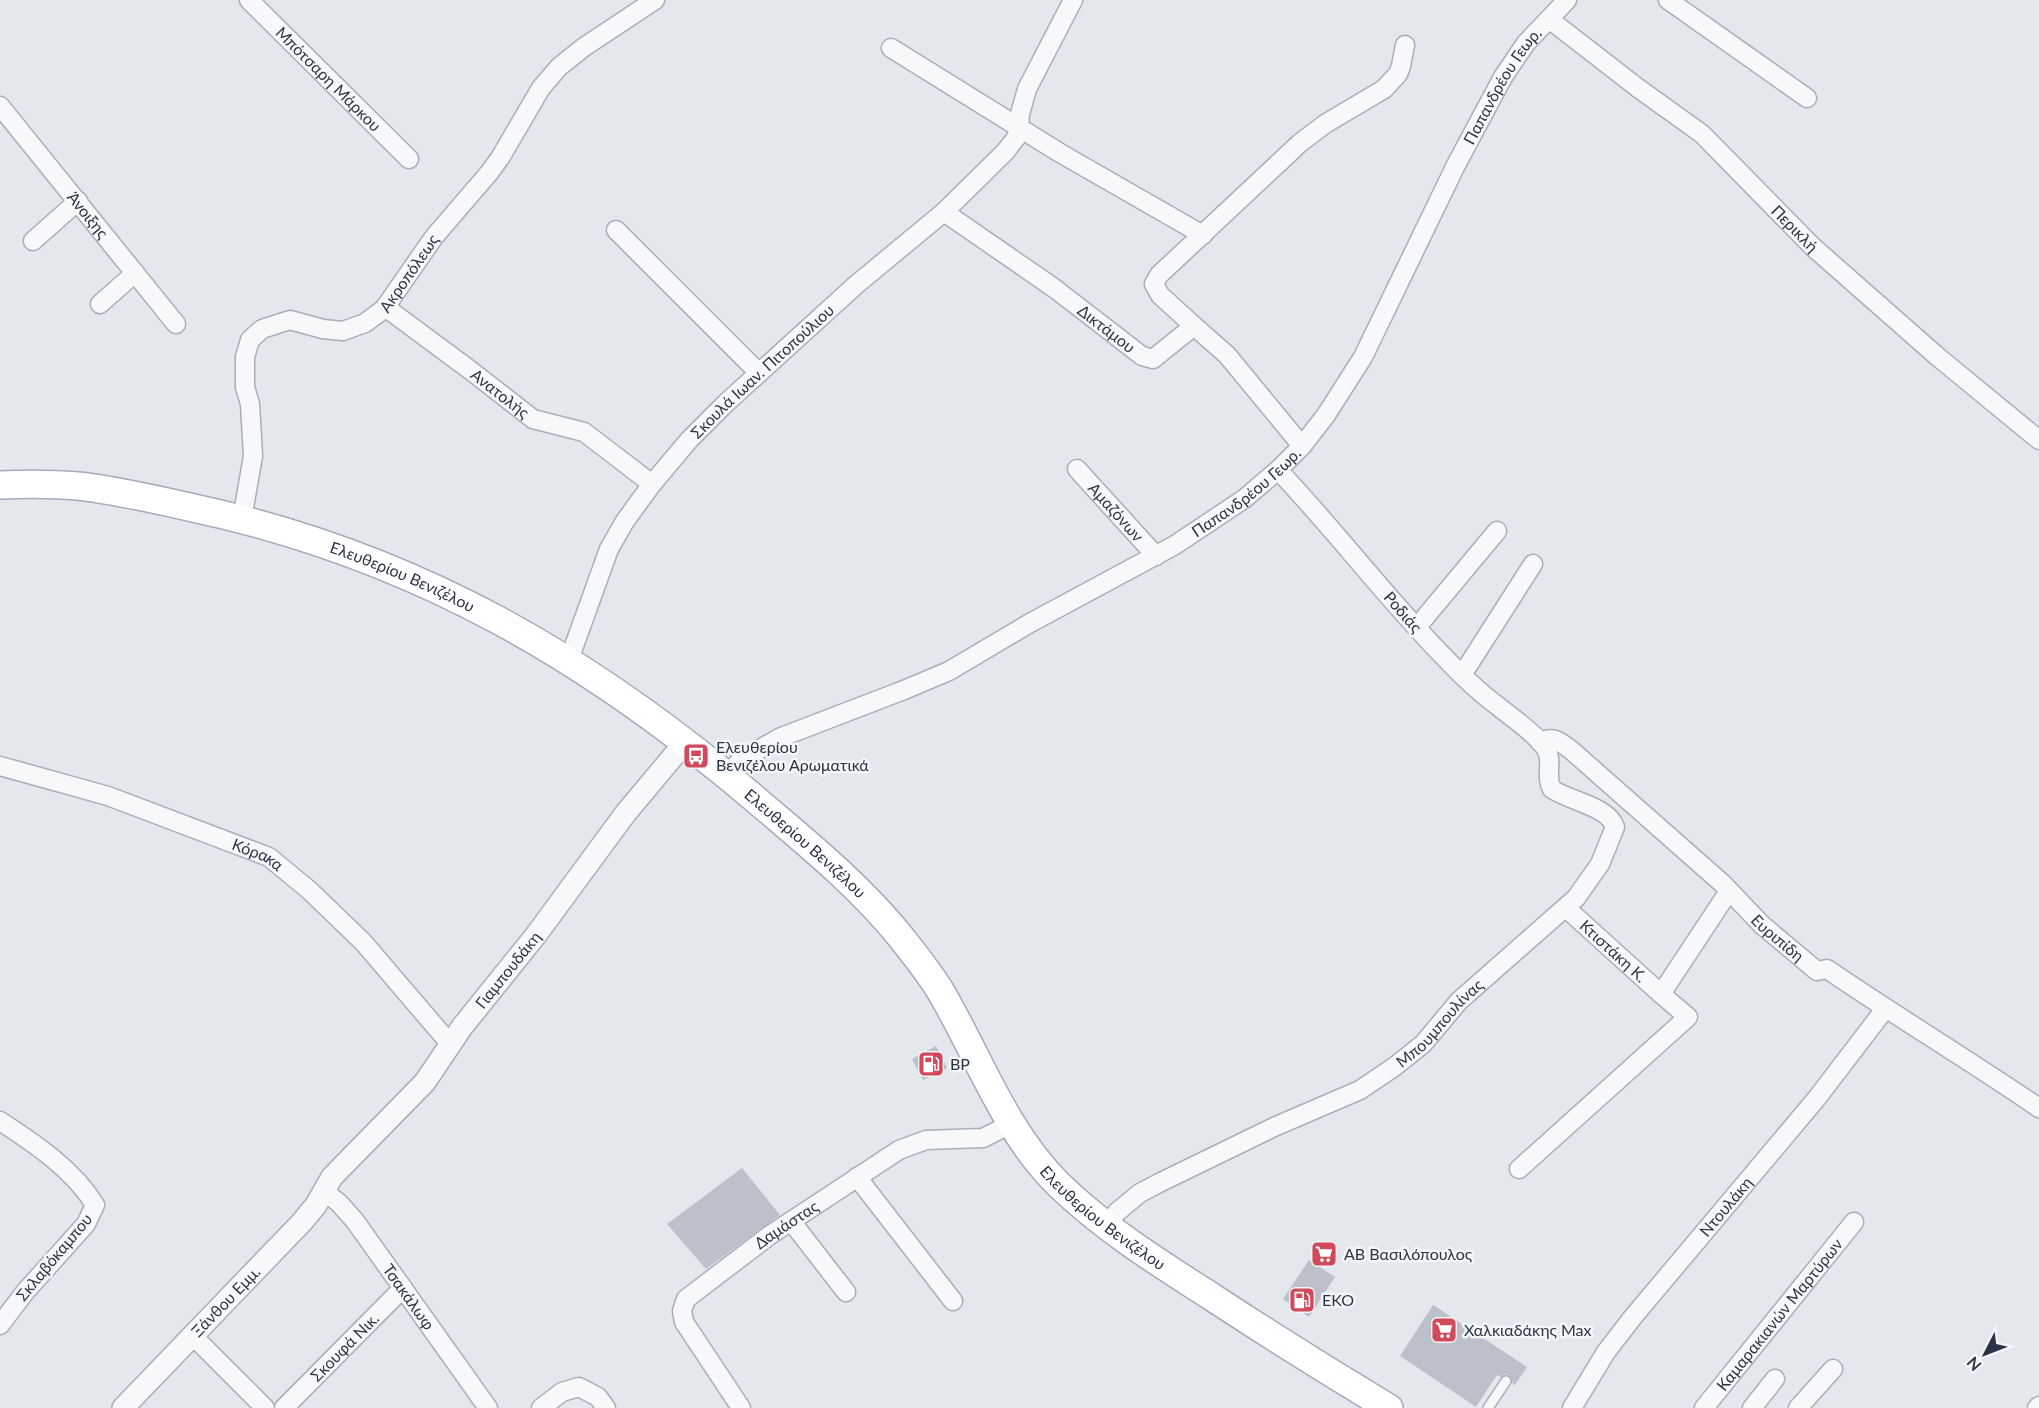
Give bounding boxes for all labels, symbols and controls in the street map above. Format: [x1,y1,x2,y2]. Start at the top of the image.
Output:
street label: Μπότσαρη Μάρκου [272,22,385,135]
street label: Παπανδρέου Γεωρ. [1459,23,1545,147]
street label: Άνοιξης [64,187,113,242]
street label: Περικλή [1768,201,1823,256]
street label: Ακροπόλεως [375,230,442,316]
street label: Σκουλά Ιωαν. Πιτοπούλιου [686,300,837,442]
street label: Δικτάμου [1074,300,1139,356]
street label: Ανατολής [467,364,534,422]
street label: Παπανδρέου Γεωρ. [1188,443,1304,540]
street label: Αμαζόνων [1085,478,1148,545]
street label: Ελευθερίου Βενιζέλου [328,537,478,615]
street label: Ροδιάς [1380,587,1427,637]
place label: Ελευθερίου Βενιζέλου Αρωματικά [716,737,869,774]
bus stop icon: Ελευθερίου Βενιζέλου Αρωματικά [681,741,711,771]
street label: Ελευθερίου Βενιζέλου [741,784,870,901]
street label: Κόρακα [230,834,288,875]
street label: Ευριπίδη [1748,910,1808,965]
street label: Κτιστάκη Κ. [1576,915,1651,986]
street label: Γιαμπουδάκη [471,927,544,1012]
street label: Μπουμπουλίνας [1392,974,1487,1071]
fuel station icon: BP [916,1049,946,1079]
place label: BP [950,1054,970,1073]
street label: Ελευθερίου Βενιζέλου [1037,1161,1169,1273]
street label: Ντουλάκη [1695,1173,1756,1240]
street label: Δαμάστας [750,1196,822,1252]
street label: Σκλαβόκαμπου [12,1209,96,1304]
street label: Καμαρακιανών Μαρτύρων [1712,1234,1846,1394]
supermarket icon: ΑΒ Βασιλόπουλος [1309,1239,1339,1269]
place label: ΑΒ Βασιλόπουλος [1344,1244,1473,1263]
street label: Τσακάλωφ [380,1260,439,1333]
street label: Ξάνθου Εμμ. [187,1262,264,1340]
fuel station icon: EKO [1287,1285,1317,1315]
place label: EKO [1322,1290,1354,1309]
street label: Σκουφά Νικ. [306,1308,382,1385]
supermarket icon: Χαλκιαδάκης Max [1429,1315,1459,1345]
place label: Χαλκιαδάκης Max [1464,1320,1592,1339]
north arrow [1955,1324,2015,1384]
text: N [1962,1353,1985,1375]

